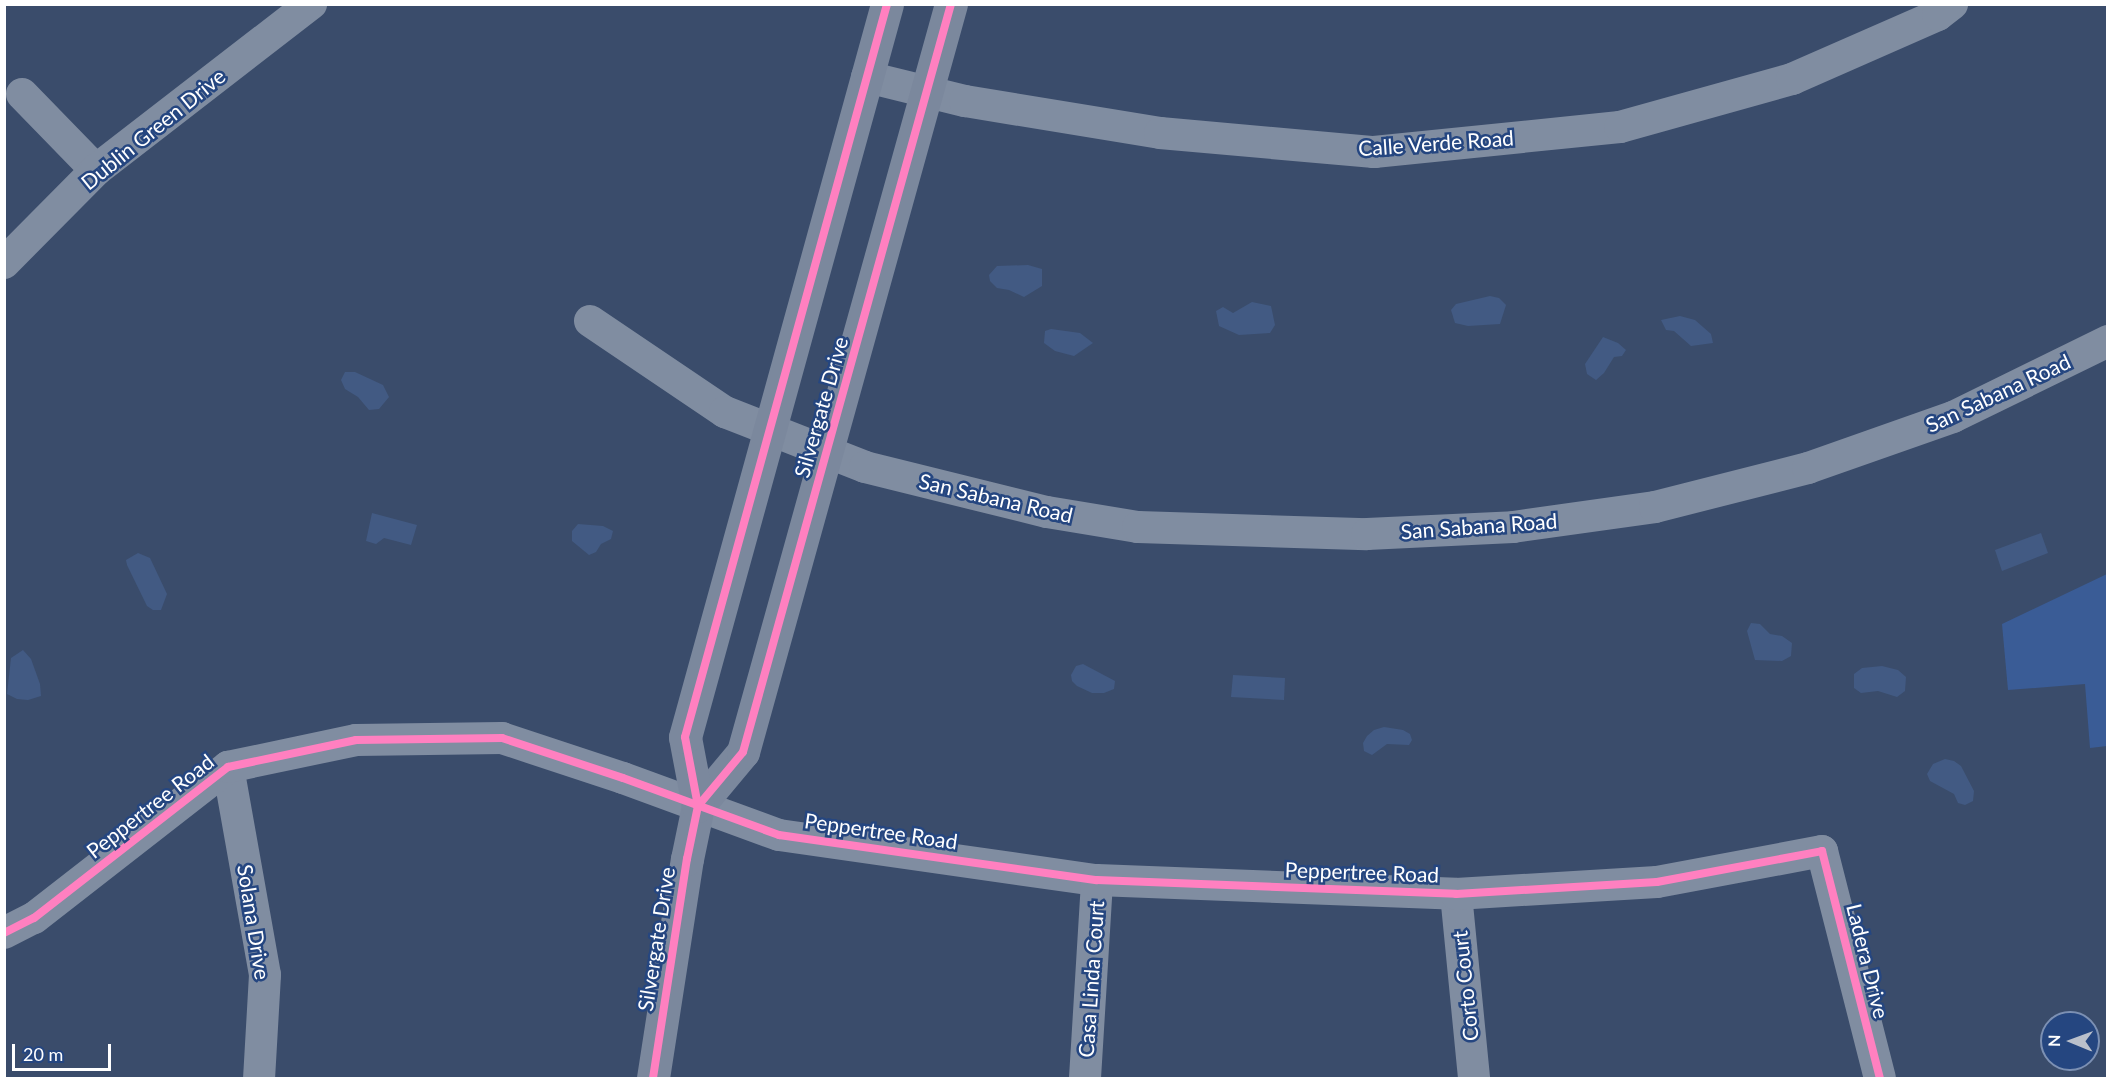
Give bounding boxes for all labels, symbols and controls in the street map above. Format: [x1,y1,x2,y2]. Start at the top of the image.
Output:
street label: Dublin Green Drive [76,63,230,195]
street label: Calle Verde Road [1357,125,1515,161]
street label: Silvergate Drive [789,334,853,480]
street label: San Sabana Road [1922,348,2074,438]
street label: San Sabana Road [917,468,1075,528]
street label: San Sabana Road [1400,508,1558,544]
street label: Peppertree Road [81,749,219,863]
street label: Peppertree Road [803,808,959,854]
street label: Peppertree Road [1284,857,1440,887]
street label: Solana Drive [232,863,276,981]
street label: Silvergate Drive [632,865,680,1013]
street label: Casa Linda Court [1073,900,1109,1058]
street label: Ladera Drive [1842,901,1894,1021]
street label: Corto Court [1447,930,1483,1042]
north arrow [2040,1011,2100,1071]
scale bar [15,1032,114,1070]
text: N [2044,1034,2063,1047]
text: 20 m [23,1043,63,1065]

